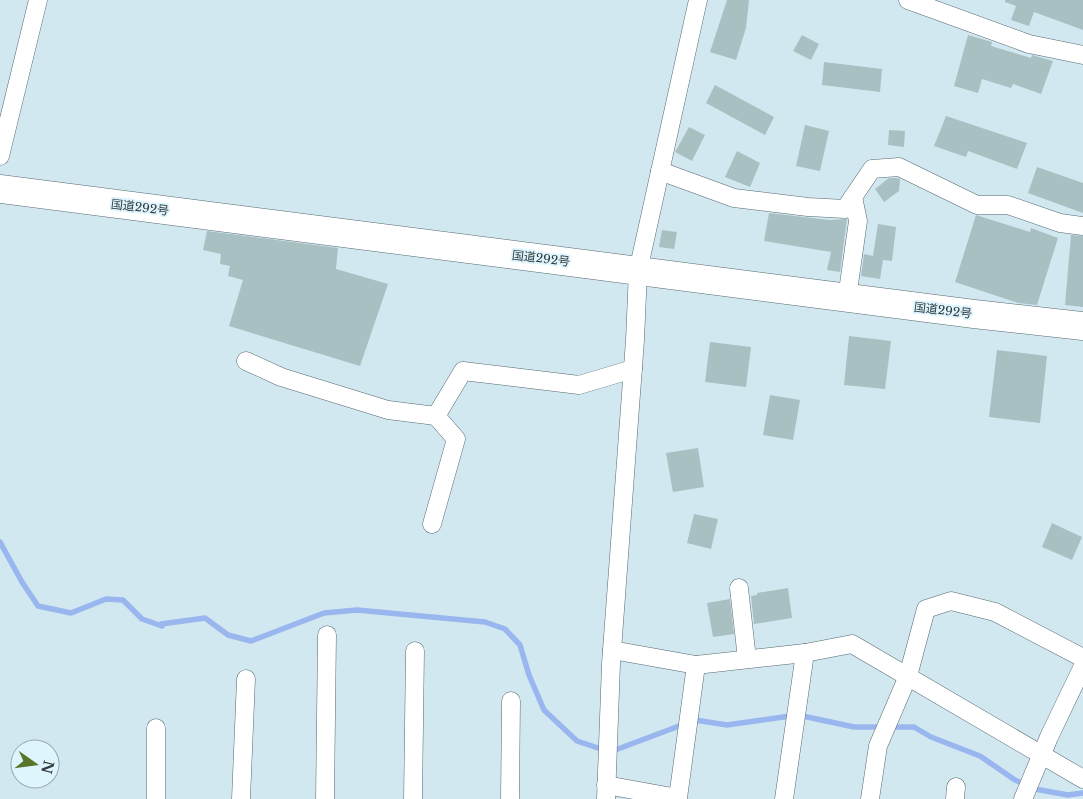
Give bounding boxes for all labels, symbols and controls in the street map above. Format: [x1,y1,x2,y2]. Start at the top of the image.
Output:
street label: 国道292号 [110,196,170,218]
street label: 国道292号 [511,247,571,269]
street label: 国道292号 [913,299,973,321]
north arrow [10,739,60,789]
text: N [37,759,58,776]

